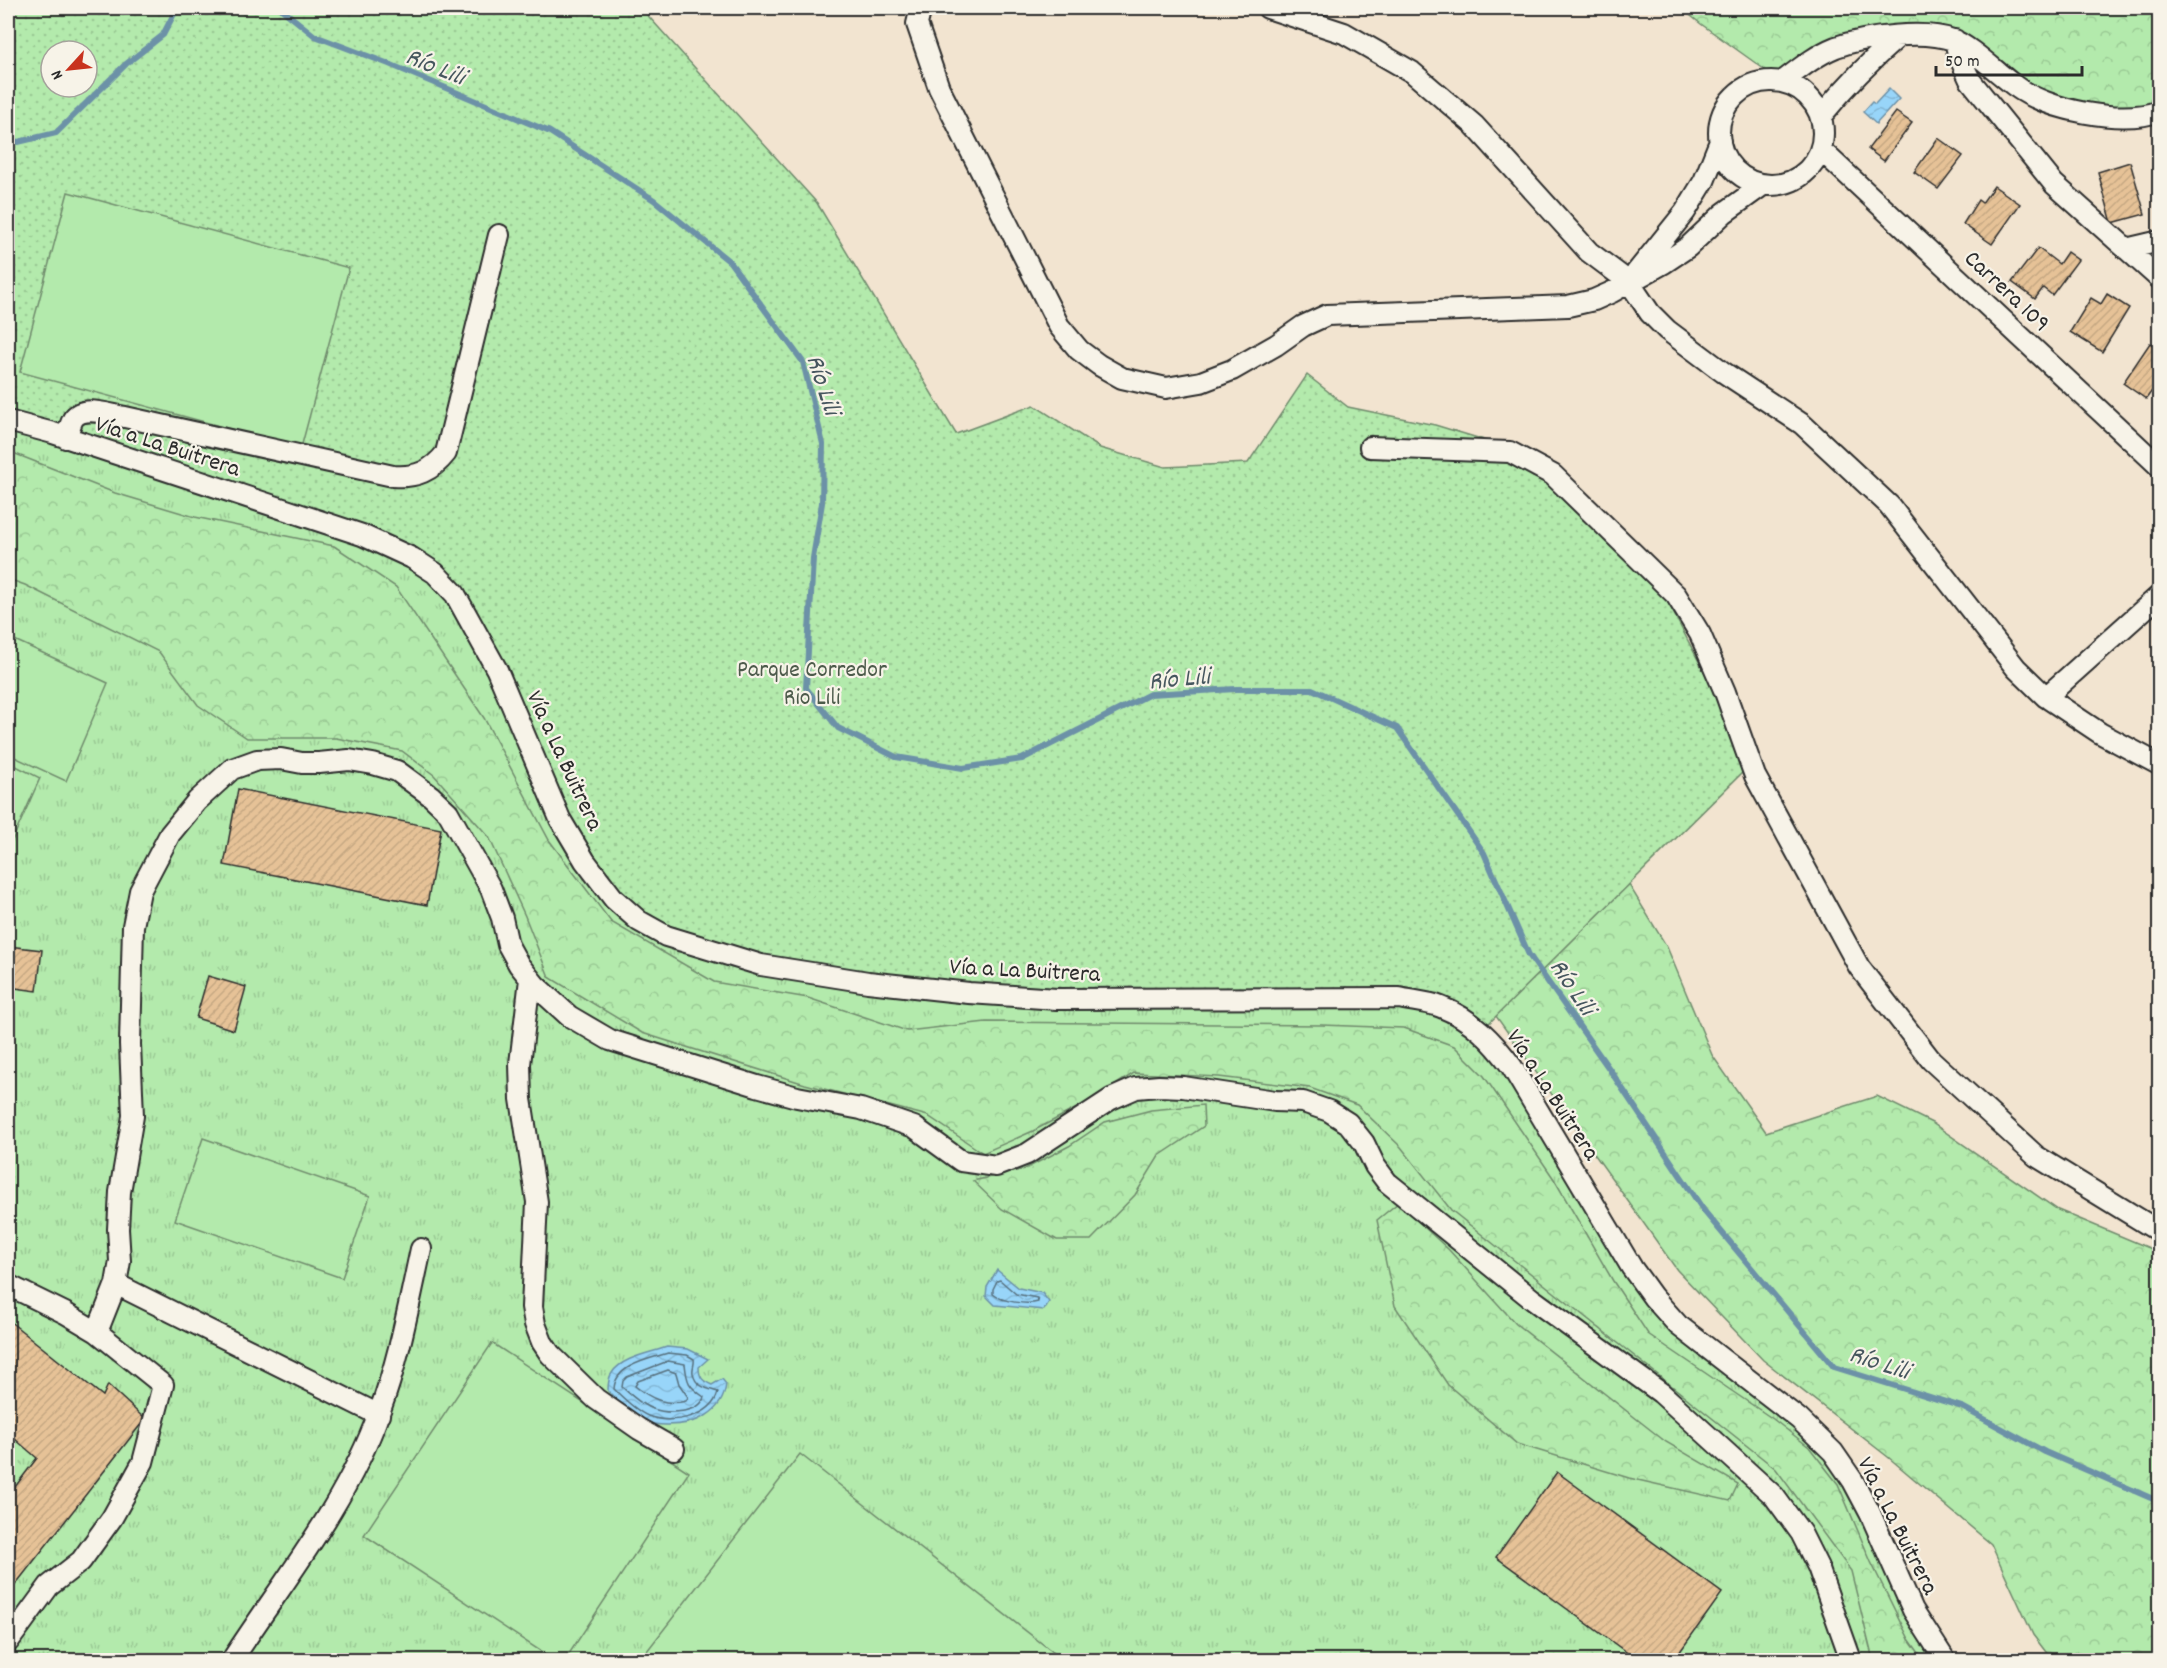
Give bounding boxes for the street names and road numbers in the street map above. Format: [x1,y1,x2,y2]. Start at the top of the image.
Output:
street label: Carrera 109 [1955,243,2056,341]
street label: Vía a La Buitrera [90,408,245,488]
street label: Vía a La Buitrera [516,686,611,837]
street label: Vía a La Buitrera [949,951,1102,993]
street label: Vía a La Buitrera [1496,1023,1607,1169]
street label: Vía a La Buitrera [1847,1452,1946,1602]

